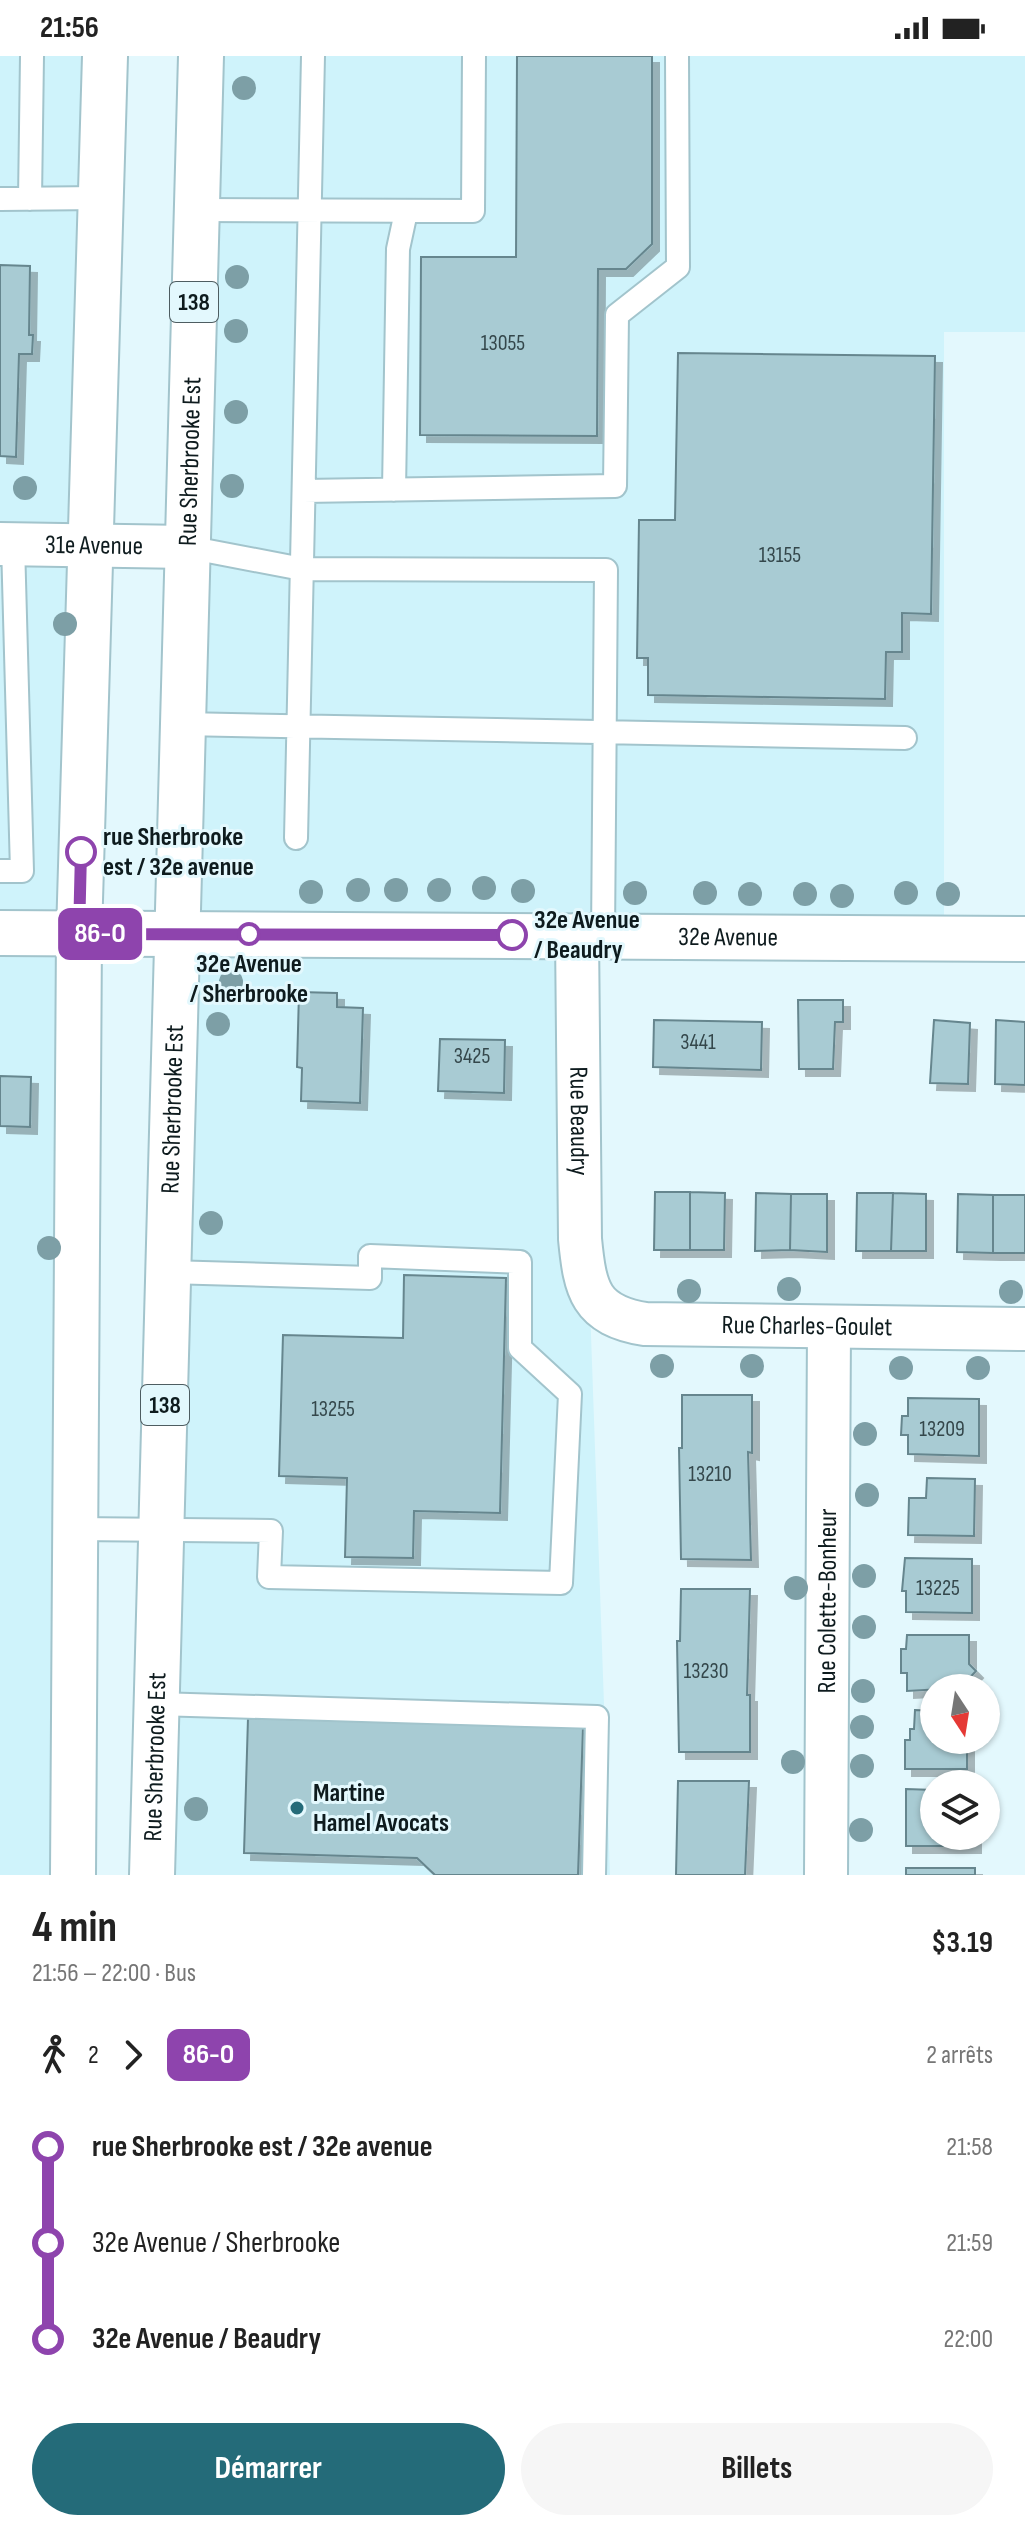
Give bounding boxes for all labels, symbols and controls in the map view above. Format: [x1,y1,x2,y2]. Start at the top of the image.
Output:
text: 21:56 [40,10,99,46]
road number: 138 [170,282,218,322]
house number: 13055 [481,330,525,357]
street label: Rue Sherbrooke Est [172,376,208,547]
street label: 31e Avenue [45,529,143,562]
house number: 13155 [759,542,801,569]
place label: rue Sherbrooke est / 32e avenue [103,822,254,883]
marker: rue Sherbrooke est / 32e avenue [66,837,96,867]
place label: 32e Avenue / Beaudry [534,905,640,966]
line badge: 86-O [44,908,156,960]
text: 86-O [74,917,126,950]
marker: 32e Avenue / Beaudry [497,920,527,950]
street label: 32e Avenue [678,921,778,953]
marker: 32e Avenue / Sherbrooke [238,923,260,945]
place label: 32e Avenue / Sherbrooke [190,949,308,1010]
street label: Rue Sherbrooke Est [155,1024,190,1194]
house number: 3441 [680,1029,716,1056]
house number: 3425 [454,1043,490,1070]
street label: Rue Beaudry [563,1066,595,1176]
street label: Rue Charles-Goulet [721,1310,893,1343]
road number: 138 [141,1385,189,1425]
house number: 13255 [311,1396,355,1423]
house number: 13209 [919,1416,965,1443]
house number: 13210 [688,1461,732,1488]
street label: Rue Colette-Bonheur [811,1508,844,1694]
house number: 13225 [916,1575,960,1602]
house number: 13230 [683,1658,729,1685]
street label: Rue Sherbrooke Est [137,1672,173,1842]
north arrow [920,1674,1000,1754]
map controls [920,1674,1000,1850]
button: layers [920,1770,1000,1850]
place label: Martine Hamel Avocats [313,1778,449,1839]
marker: Martine Hamel Avocats [288,1799,306,1817]
text: 4 min [32,1901,117,1954]
text: $3.19 [931,1925,993,1961]
text: 21:56 – 22:00 · Bus [32,1958,196,1989]
icon: walk [32,2033,76,2077]
icon: forward [111,2033,155,2077]
text: 86-O [183,2038,234,2071]
text: 2 [88,2040,99,2071]
text: 2 arrêts [926,2040,993,2071]
text: rue Sherbrooke est / 32e avenue [92,2129,432,2165]
text: 21:58 [946,2132,993,2163]
text: 32e Avenue / Sherbrooke [92,2225,340,2261]
text: 21:59 [946,2228,993,2259]
text: 32e Avenue / Beaudry [92,2321,321,2357]
text: 22:00 [943,2324,993,2355]
button: Démarrer [32,2423,505,2515]
button: Billets [521,2423,993,2515]

